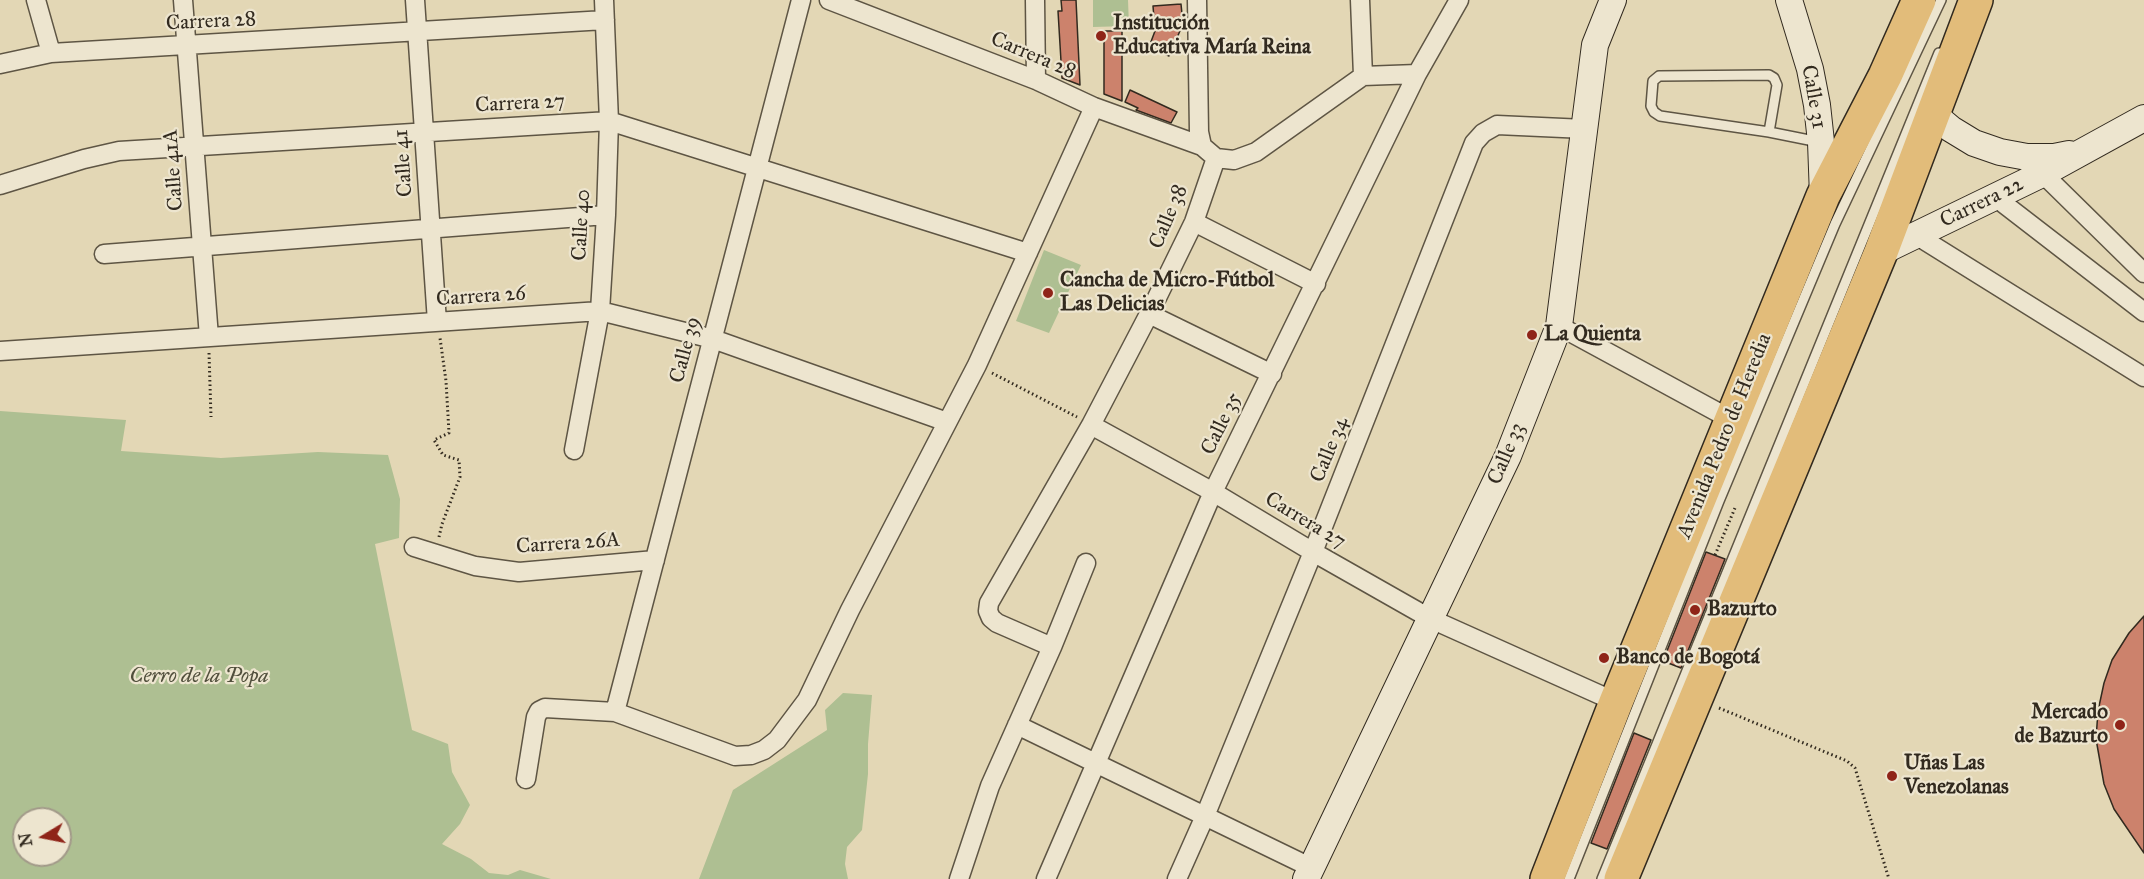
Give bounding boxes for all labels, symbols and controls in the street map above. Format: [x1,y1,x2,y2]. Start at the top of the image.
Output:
street label: Carrera 28 [165,7,257,37]
place label: Institución Educativa María Reina [1113,11,1311,61]
street label: Carrera 28 [987,27,1079,85]
marker: Institución Educativa María Reina [1094,29,1108,43]
street label: Calle 31 [1795,63,1831,131]
street label: Carrera 27 [475,89,565,119]
street label: Calle 41A [159,128,189,212]
street label: Calle 41 [389,128,419,198]
street label: Carrera 22 [1936,172,2028,234]
street label: Calle 38 [1144,181,1194,253]
street label: Calle 40 [568,189,596,261]
place label: Cancha de Micro-Fútbol Las Delicias [1060,268,1274,318]
street label: Carrera 26 [435,281,527,313]
marker: Cancha de Micro-Fútbol Las Delicias [1041,286,1055,300]
street label: Calle 39 [665,314,707,386]
place label: La Quienta [1544,322,1641,348]
marker: La Quienta [1525,328,1539,342]
street label: Avenida Pedro de Heredia [1672,330,1778,542]
street label: Calle 35 [1196,389,1248,459]
street label: Calle 34 [1306,414,1354,486]
street label: Calle 33 [1483,419,1531,489]
street label: Carrera 27 [1260,487,1350,555]
street label: Carrera 26A [515,528,621,560]
place label: Bazurto [1707,597,1777,623]
marker: Bazurto [1688,603,1702,617]
place label: Banco de Bogotá [1616,645,1760,671]
marker: Banco de Bogotá [1597,651,1611,665]
park label: Cerro de la Popa [130,664,268,690]
place label: Mercado de Bazurto [2014,700,2108,750]
marker: Mercado de Bazurto [2113,718,2127,732]
place label: Uñas Las Venezolanas [1904,751,2009,801]
marker: Uñas Las Venezolanas [1885,769,1899,783]
north arrow [12,807,72,867]
text: N [15,832,36,848]

